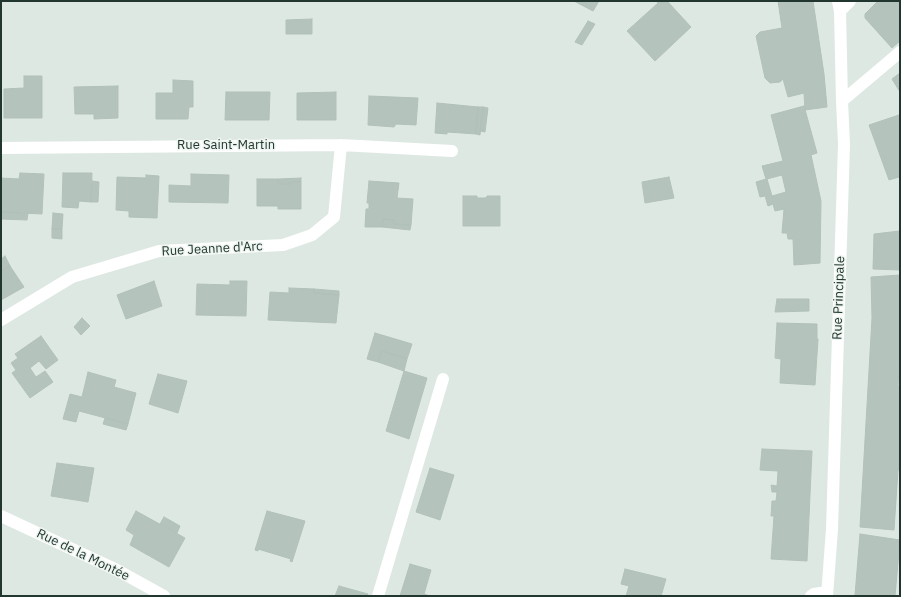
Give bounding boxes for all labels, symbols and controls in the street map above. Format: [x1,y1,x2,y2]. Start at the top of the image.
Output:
street label: Rue Saint-Martin [177,137,275,153]
street label: Rue Jeanne d'Arc [161,239,263,259]
street label: Rue Principale [830,256,848,340]
street label: Rue de la Montée [34,526,132,584]

